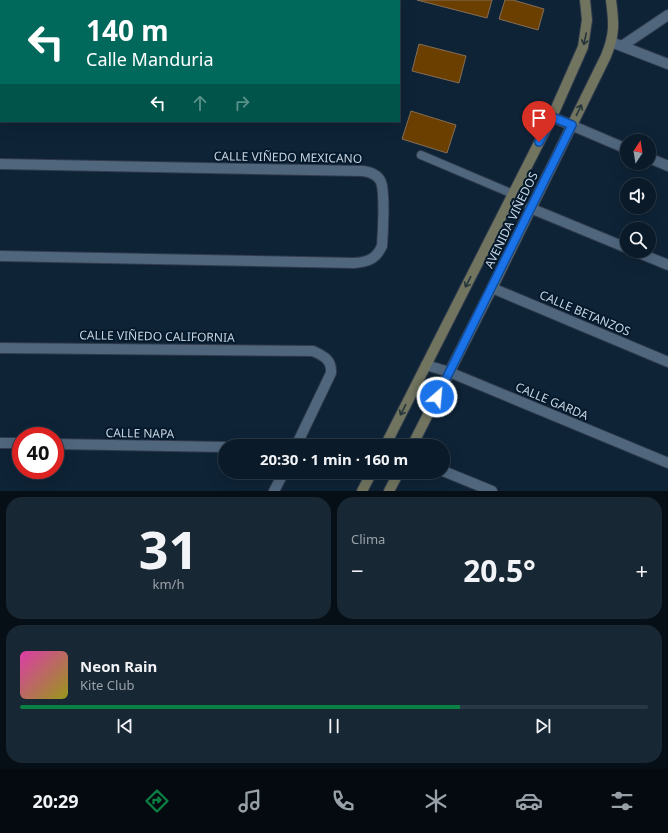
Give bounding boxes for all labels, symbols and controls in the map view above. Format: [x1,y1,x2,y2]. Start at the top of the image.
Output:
text: 140 m [86,11,169,49]
icon: left [20,16,72,68]
one-way arrow [580,32,588,45]
text: Calle Manduria [86,47,214,71]
icon: left [147,92,169,114]
icon: ahead [189,92,211,114]
icon: right [231,92,253,114]
pin [522,101,556,142]
one-way arrow [576,105,583,117]
icon: arrive [528,107,550,129]
north arrow [620,134,656,170]
map controls [620,134,656,258]
street label: CALLE VIÑEDO MEXICANO [214,147,362,167]
street label: AVENIDA VIÑEDOS [480,169,542,271]
button: sound [620,178,656,214]
button: search [620,222,656,258]
one-way arrow [464,275,471,287]
street label: CALLE BETANZOS [537,286,634,340]
street label: CALLE VIÑEDO CALIFORNIA [79,326,235,346]
position arrow [416,376,458,418]
street label: CALLE GARDA [513,378,591,424]
one-way arrow [399,404,406,416]
street label: CALLE NAPA [105,424,175,442]
speed limit sign: 40 [12,427,64,479]
text: 20:30 · 1 min · 160 m [260,449,408,469]
text: 31 [139,513,198,584]
text: Clima [351,530,385,548]
text: 20.5° [463,550,536,591]
text: − [351,555,364,585]
text: + [635,555,648,585]
text: km/h [153,575,184,593]
text: Neon Rain [80,656,157,676]
text: Kite Club [80,676,134,694]
icon: previous [114,715,136,737]
icon: pause [323,715,345,737]
icon: next [532,715,554,737]
icon: directions [143,787,171,815]
icon: music [236,787,264,815]
icon: phone [329,787,357,815]
icon: climate [422,787,450,815]
icon: car [515,787,543,815]
icon: filters [608,787,636,815]
text: 20:29 [32,789,79,813]

